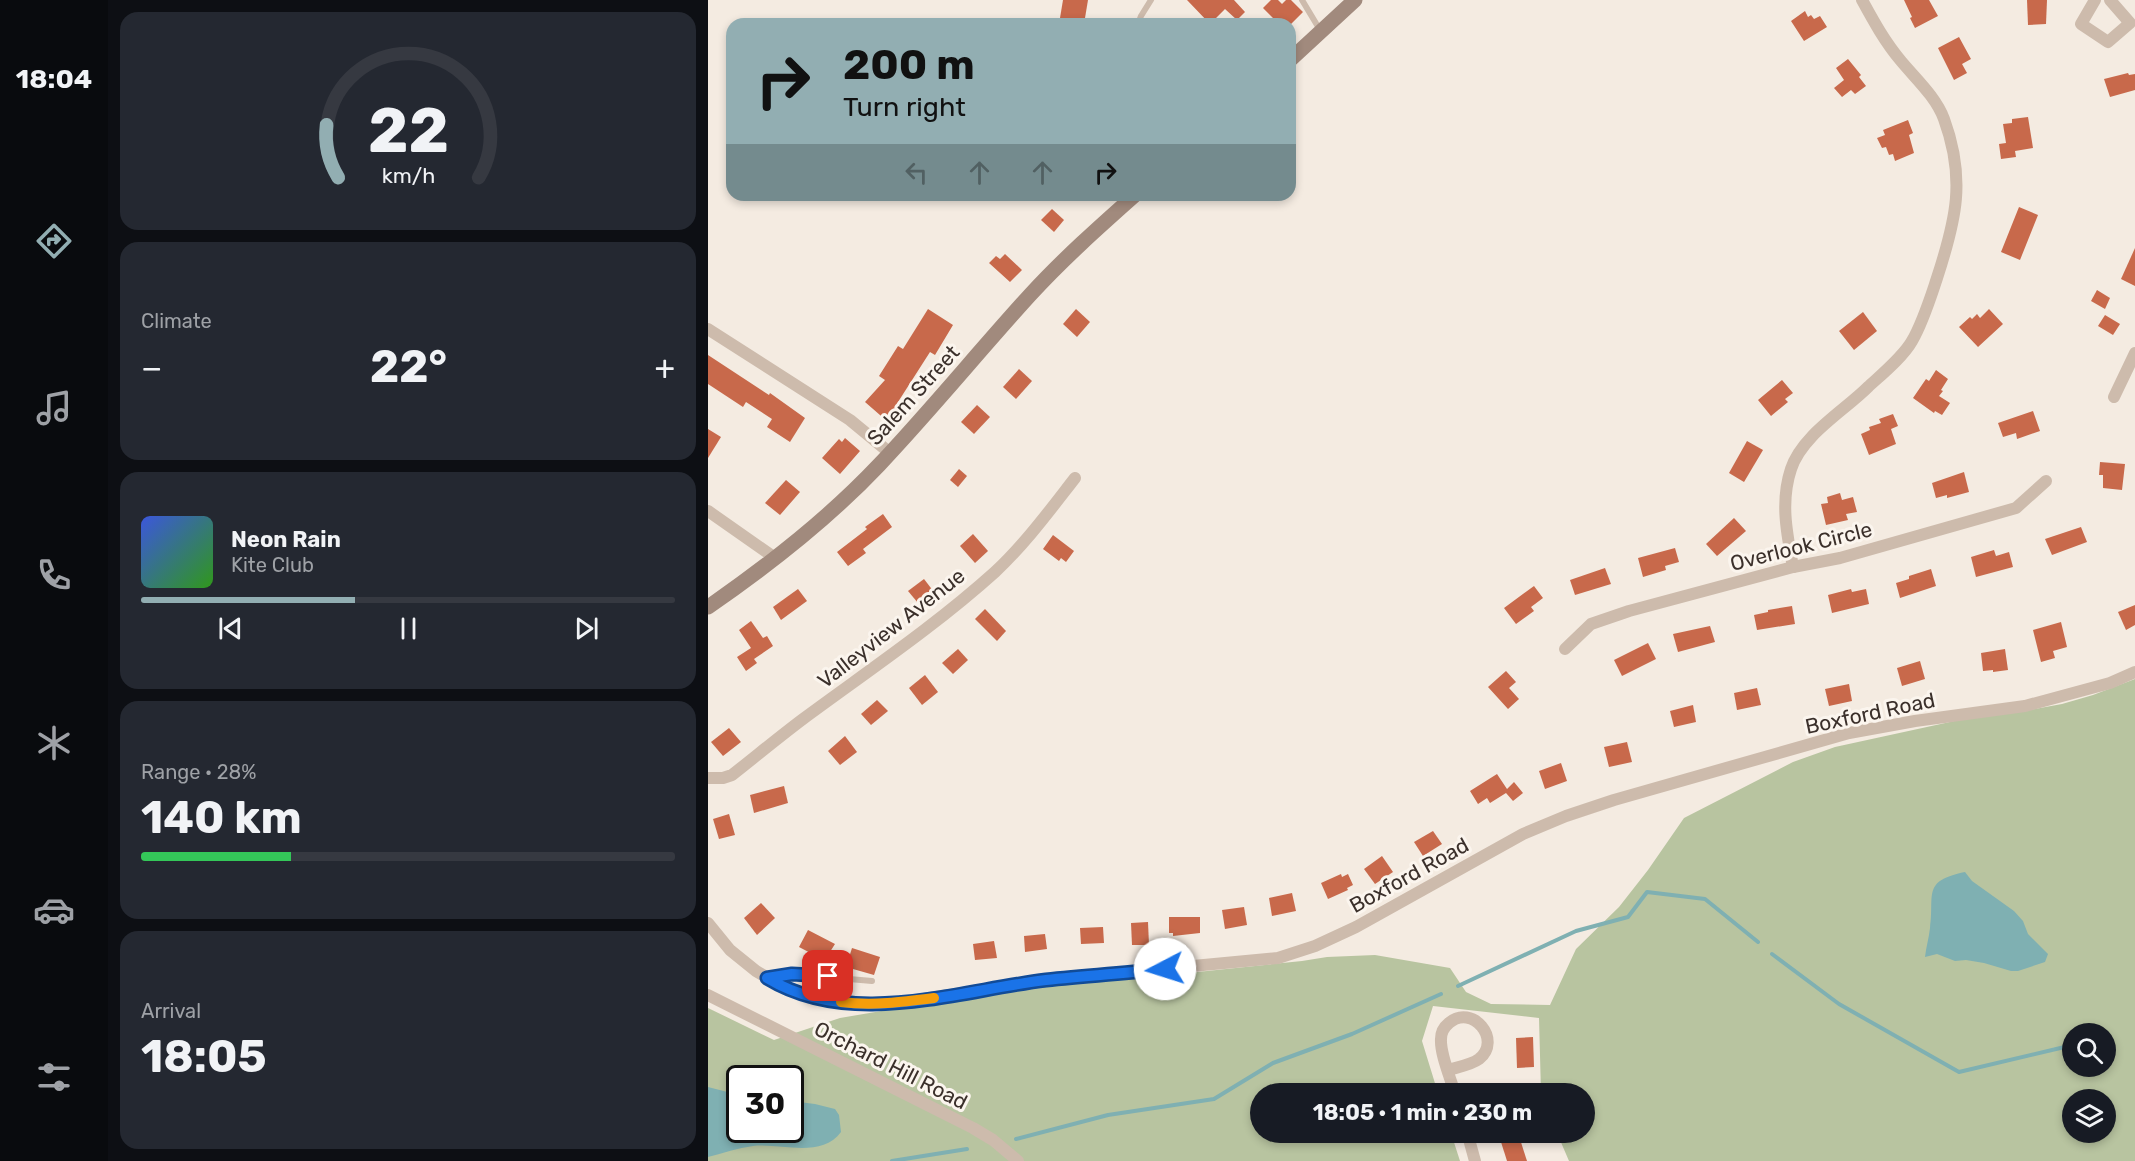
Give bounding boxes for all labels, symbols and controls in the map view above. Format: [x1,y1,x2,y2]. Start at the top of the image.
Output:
text: 200 m [843,40,975,90]
icon: right [744,42,822,120]
text: 18:04 [16,63,92,95]
text: Turn right [843,91,966,123]
text: 22 [367,94,449,168]
icon: left [900,156,933,189]
icon: ahead [963,156,996,189]
icon: ahead [1026,156,1059,189]
icon: right [1089,156,1122,189]
text: km/h [381,163,435,188]
icon: directions [33,220,75,262]
text: Climate [141,309,212,333]
text: 22° [370,340,447,393]
street label: Salem Street [862,340,964,450]
text: − [141,348,162,387]
text: + [654,348,675,387]
icon: music [33,387,75,429]
street label: Overlook Circle [1727,516,1875,576]
text: Neon Rain [231,526,341,553]
text: Kite Club [231,553,314,577]
icon: phone [33,554,75,596]
street label: Valleyview Avenue [812,563,970,693]
icon: previous [214,612,247,645]
icon: pause [392,612,425,645]
icon: next [570,612,603,645]
street label: Boxford Road [1803,687,1937,739]
icon: climate [33,722,75,764]
text: Range · 28% [141,760,256,784]
text: 140 km [141,791,302,844]
street label: Boxford Road [1345,832,1473,918]
icon: car [33,889,75,931]
position arrow [1133,937,1197,1001]
pin [802,950,853,1001]
icon: arrive [811,959,844,992]
text: Arrival [141,999,201,1023]
street label: Orchard Hill Road [810,1016,972,1114]
map controls [2062,1023,2116,1143]
button: search [2062,1023,2116,1077]
text: 18:05 [141,1030,267,1083]
icon: filters [33,1056,75,1098]
speed limit sign: 30 [726,1065,804,1143]
button: layers [2062,1089,2116,1143]
text: 18:05 · 1 min · 230 m [1313,1099,1532,1126]

